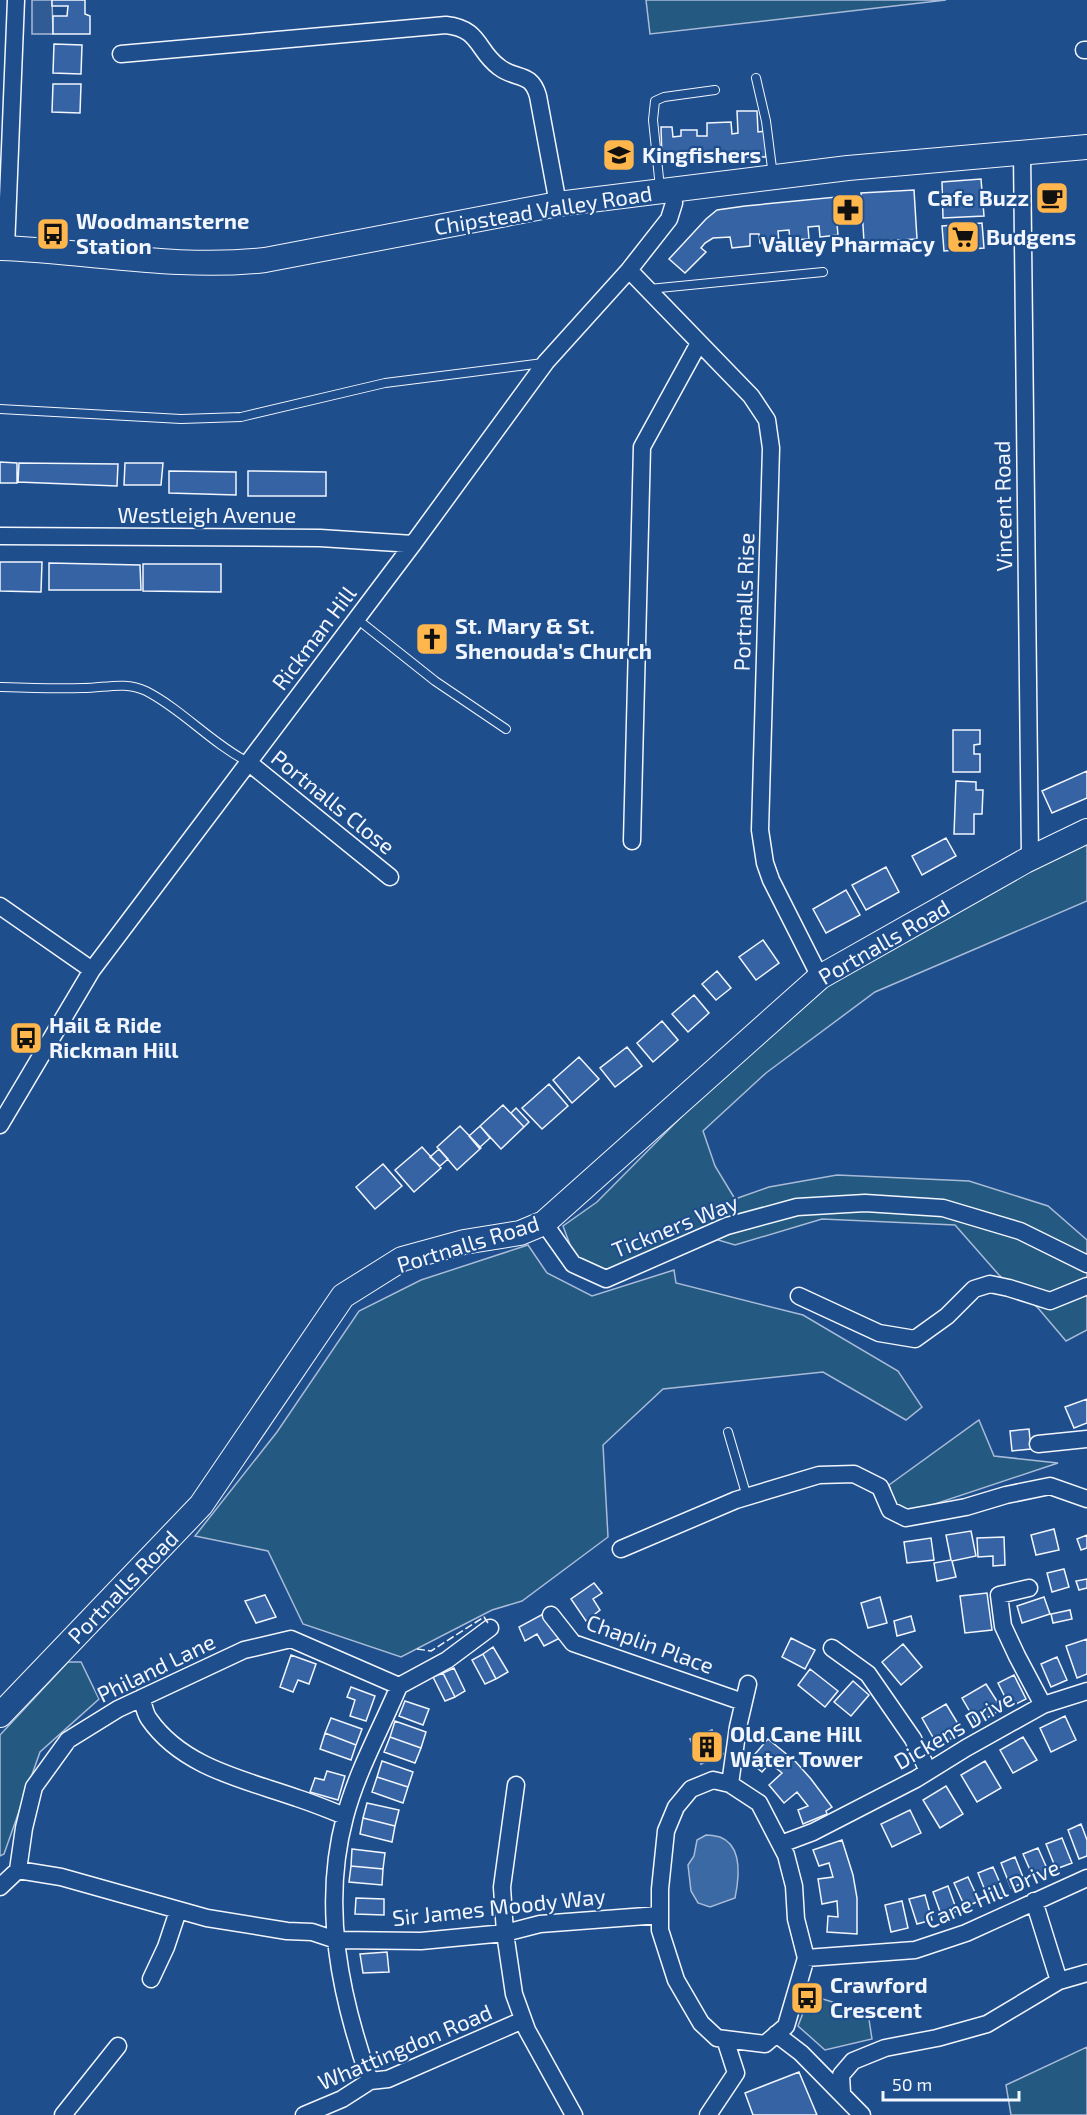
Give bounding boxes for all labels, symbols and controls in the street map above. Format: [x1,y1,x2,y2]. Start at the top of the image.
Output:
school or university icon: Kingfishers [601,137,637,173]
place label: Kingfishers [642,141,761,167]
street label: Chipstead Valley Road [432,179,654,239]
cafe icon: Cafe Buzz [1034,180,1070,216]
place label: Cafe Buzz [927,184,1029,210]
pharmacy icon: Valley Pharmacy [830,192,866,228]
place label: Woodmansterne Station [76,207,249,258]
bus stop icon: Woodmansterne Station [35,216,71,252]
supermarket icon: Budgens [945,219,981,255]
place label: Budgens [986,223,1076,249]
place label: Valley Pharmacy [761,230,935,257]
street label: Vincent Road [988,440,1016,572]
street label: Westleigh Avenue [118,501,296,527]
street label: Portnalls Rise [728,532,758,672]
street label: Rickman Hill [266,580,361,694]
place label: St. Mary & St. Shenouda's Church [455,612,652,663]
church icon: St. Mary & St. Shenouda's Church [414,621,450,657]
street label: Portnalls Close [267,744,401,859]
street label: Portnalls Road [813,893,954,989]
place label: Hail & Ride Rickman Hill [49,1011,179,1062]
bus stop icon: Hail & Ride Rickman Hill [8,1020,44,1056]
street label: Tickners Way [608,1188,742,1262]
street label: Portnalls Road [394,1209,542,1277]
street label: Portnalls Road [62,1524,183,1648]
street label: Chaplin Place [583,1608,718,1678]
street label: Philand Lane [92,1627,219,1707]
street label: Dickens Drive [889,1684,1018,1774]
place label: Old Cane Hill Water Tower [730,1720,863,1771]
building icon: Old Cane Hill Water Tower [689,1729,725,1765]
street label: Cane Hill Drive [920,1853,1063,1933]
street label: Sir James Moody Way [391,1882,607,1930]
place label: Crawford Crescent [830,1971,928,2022]
bus stop icon: Crawford Crescent [789,1980,825,2016]
street label: Whattingdon Road [314,1998,495,2094]
scale bar [883,2064,1020,2102]
text: 50 m [892,2073,932,2095]

